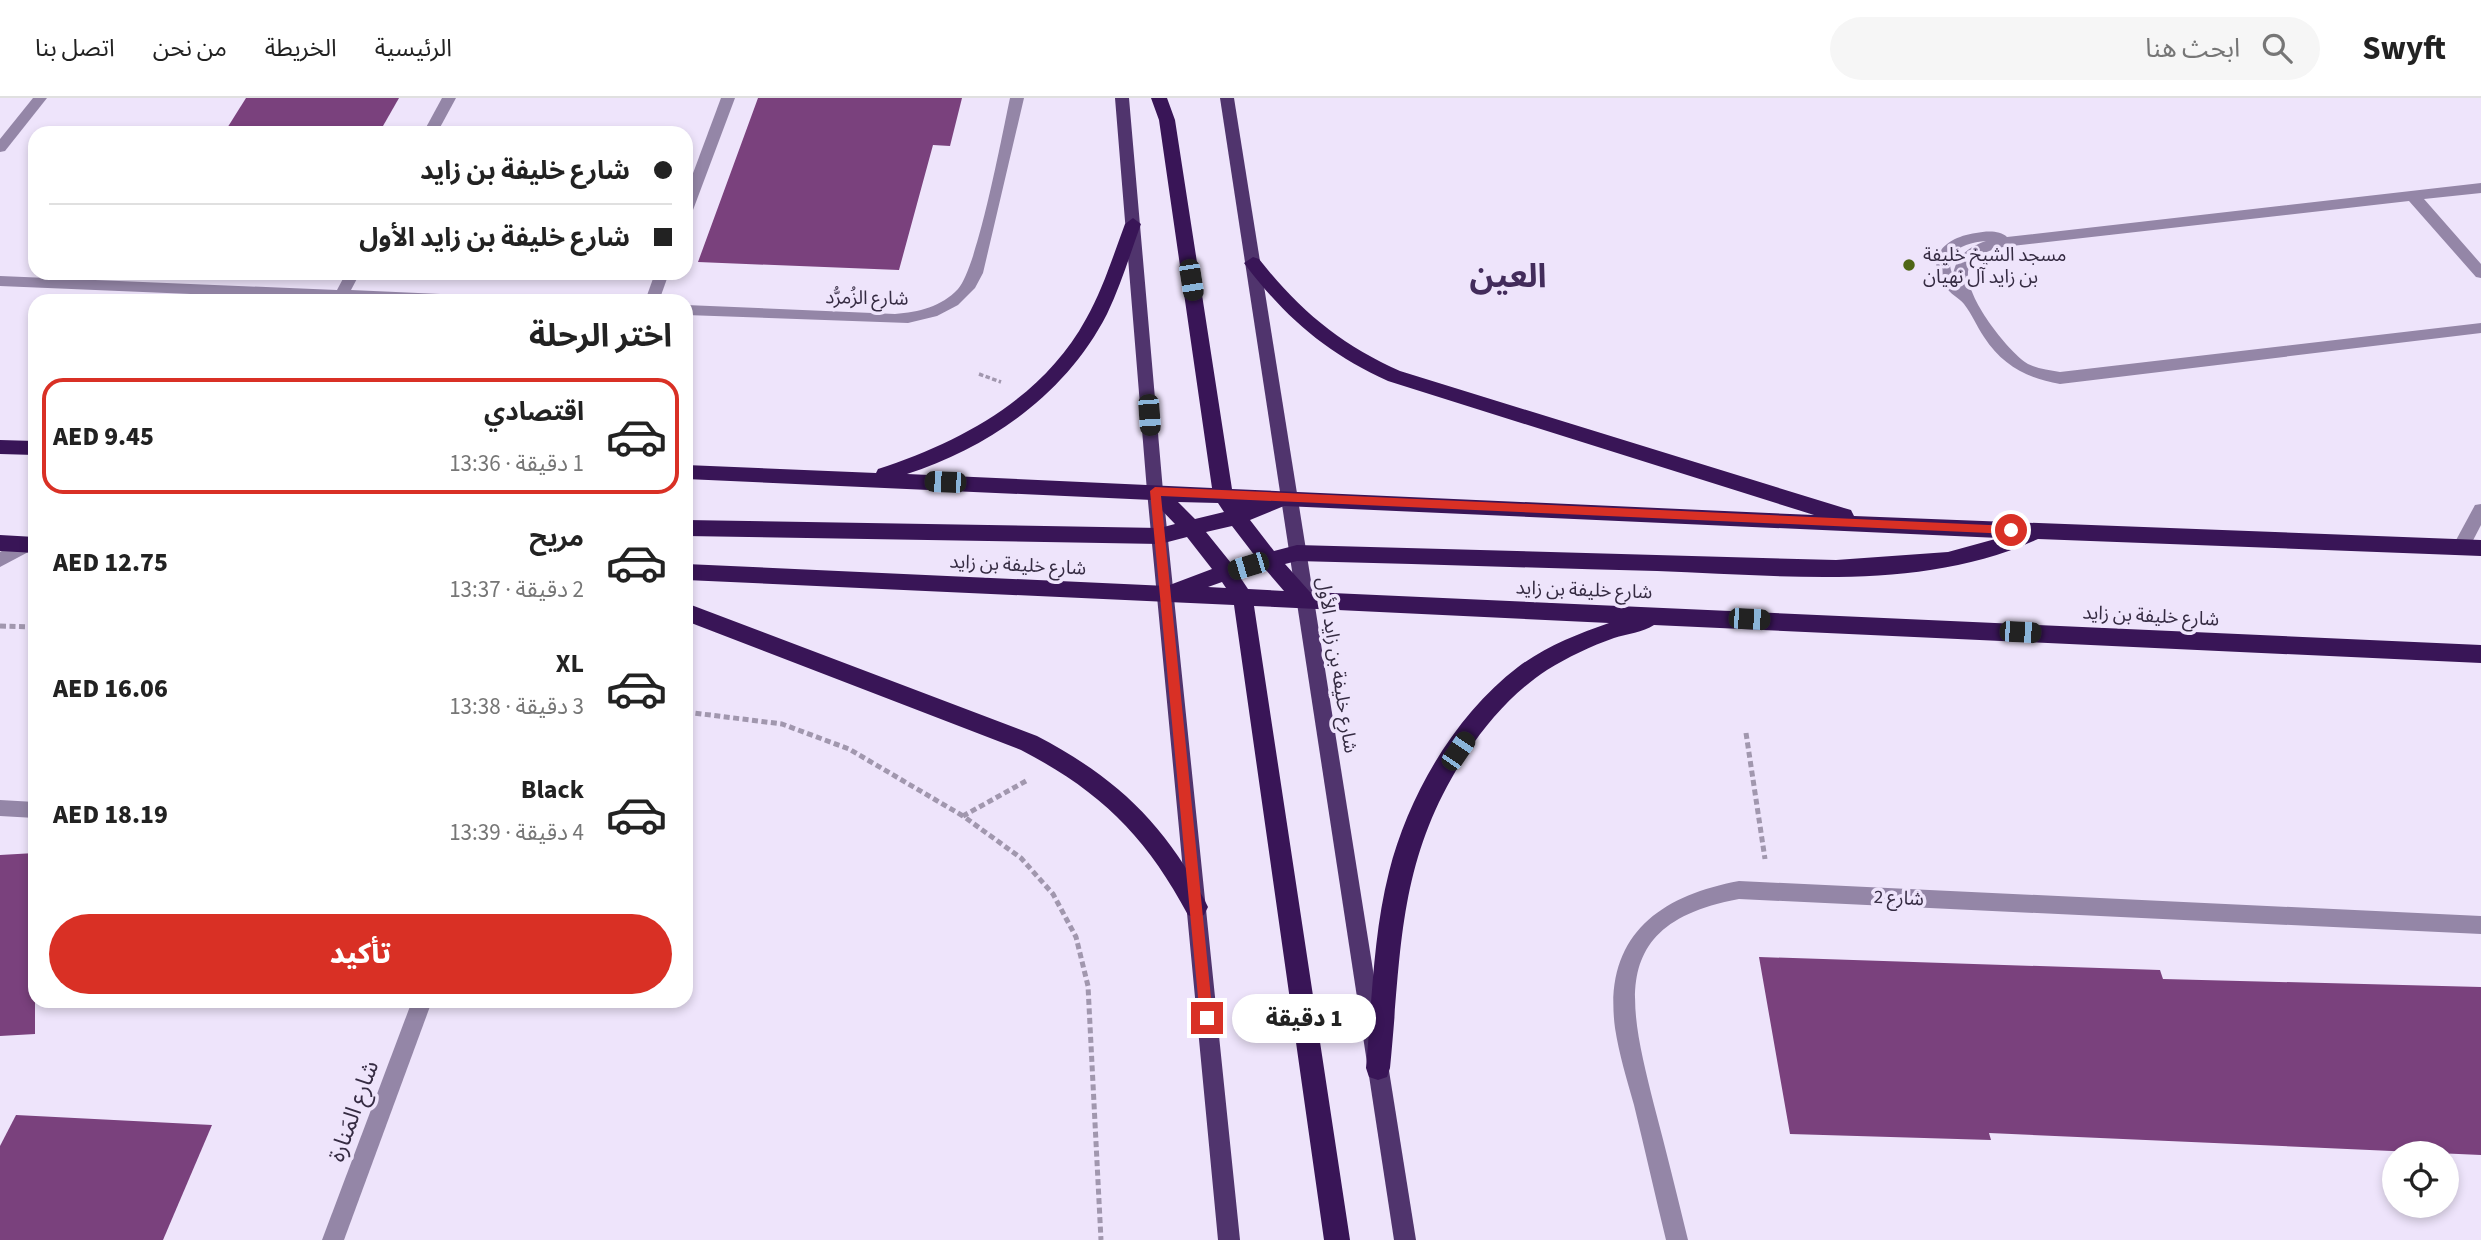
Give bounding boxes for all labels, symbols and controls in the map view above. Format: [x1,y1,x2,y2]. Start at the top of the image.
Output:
search box [1830,17,2320,80]
text: Swyft [2362,25,2446,72]
icon: search [2258,29,2296,67]
text: ابحث هنا [2145,30,2240,67]
text: اتصل بنا [35,31,115,66]
text: من نحن [153,31,227,66]
text: الخريطة [265,31,337,66]
text: الرئيسية [375,31,452,66]
text: شارع خليفة بن زايد [420,152,630,189]
text: شارع خليفة بن زايد الأول [359,219,630,256]
place label: مسجد الشيخ خليفة بن زايد آل نهيان [1923,242,2067,291]
district label: العين [1469,253,1547,300]
marker: مسجد الشيخ خليفة بن زايد آل نهيان [1901,257,1917,273]
car [1178,258,1205,302]
street label: شارع الزُمرُّد [825,284,909,313]
text: اختر الرحلة [529,313,672,359]
text: اقتصادي [484,393,584,430]
car [1138,393,1161,437]
icon: car [605,405,668,468]
text: AED 9.45 [53,418,154,455]
text: 1 دقيقة · 13:36 [449,447,584,480]
car [924,471,967,493]
route start [1995,514,2027,546]
text: مريح [529,519,584,556]
icon: car [605,531,668,594]
text: AED 12.75 [53,544,168,581]
street label: شارع خليفة بن زايد [949,548,1087,583]
car [1225,550,1272,582]
text: 2 دقيقة · 13:37 [449,573,584,606]
street label: شارع خليفة بن زايد الأول [1309,575,1364,755]
street label: شارع خليفة بن زايد [1515,575,1653,606]
street label: شارع خليفة بن زايد [2082,599,2220,634]
car [1728,607,1771,631]
car [1999,620,2042,644]
text: XL [556,645,584,682]
icon: car [605,657,668,720]
text: AED 16.06 [53,670,168,707]
text: 3 دقيقة · 13:38 [449,690,584,723]
car [1438,728,1479,774]
text: Black [521,771,584,808]
icon: car [605,783,668,846]
text: AED 18.19 [53,796,168,833]
text: 4 دقيقة · 13:39 [449,816,584,849]
street label: شارع 2 [1873,884,1925,913]
button: تأكيد [49,914,672,994]
callout: 1 دقيقة [1232,993,1375,1042]
route end [1191,1002,1223,1034]
text: 1 دقيقة [1266,1002,1342,1035]
street label: شارع المَنارة [320,1056,387,1166]
map controls [2382,1141,2459,1218]
button: locate [2382,1141,2459,1218]

